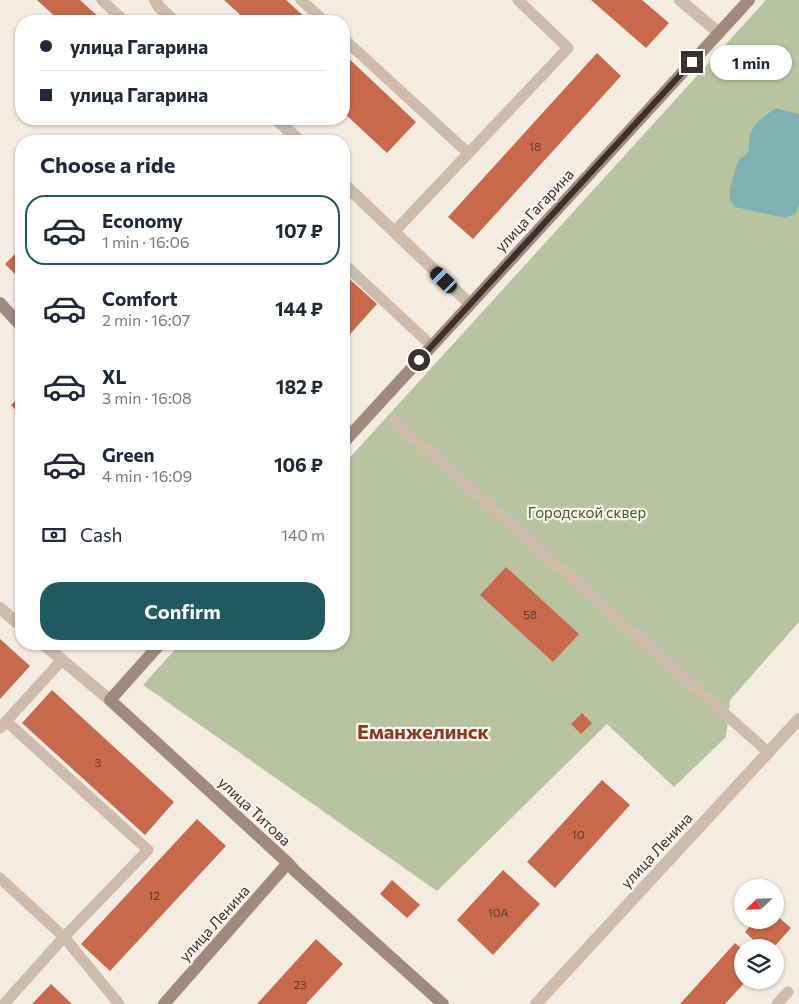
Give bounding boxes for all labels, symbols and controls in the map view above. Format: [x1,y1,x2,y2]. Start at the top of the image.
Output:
text: улица Гагарина [70,35,208,58]
callout: 1 min [710,44,792,80]
route end [681,51,703,73]
text: 1 min [732,53,770,72]
text: улица Гагарина [70,83,208,106]
house number: 18 [529,139,541,153]
text: Choose a ride [40,151,175,178]
street label: улица Гагарина [491,165,577,255]
icon: car [42,208,87,253]
text: Economy [102,209,183,232]
text: 107 ₽ [275,219,323,242]
text: 1 min · 16:06 [102,232,190,251]
car [427,264,460,296]
icon: car [42,286,87,331]
text: Comfort [102,287,178,310]
text: 144 ₽ [275,297,323,320]
text: 2 min · 16:07 [102,310,190,329]
route start [408,349,430,371]
icon: car [42,364,87,409]
text: XL [102,365,127,388]
text: 182 ₽ [276,375,323,398]
text: 3 min · 16:08 [102,388,192,407]
icon: car [42,442,87,487]
text: Green [102,443,154,466]
text: 106 ₽ [274,453,323,476]
text: 4 min · 16:09 [102,466,192,485]
park label: Городской сквер [528,503,646,521]
icon: cash [40,521,68,549]
text: Cash [80,523,122,546]
text: 140 m [281,525,325,544]
button: Confirm [40,582,325,640]
house number: 58 [523,607,537,621]
district label: Еманжелинск [357,719,490,743]
house number: 3 [95,755,102,769]
street label: улица Титова [215,773,295,849]
street label: улица Ленина [616,809,696,891]
house number: 10 [572,827,585,841]
north arrow [734,879,784,929]
map controls [734,879,784,989]
street label: улица Ленина [175,881,253,965]
house number: 12 [148,888,160,902]
house number: 10А [488,905,508,919]
button: layers [734,939,784,989]
house number: 23 [293,977,307,991]

